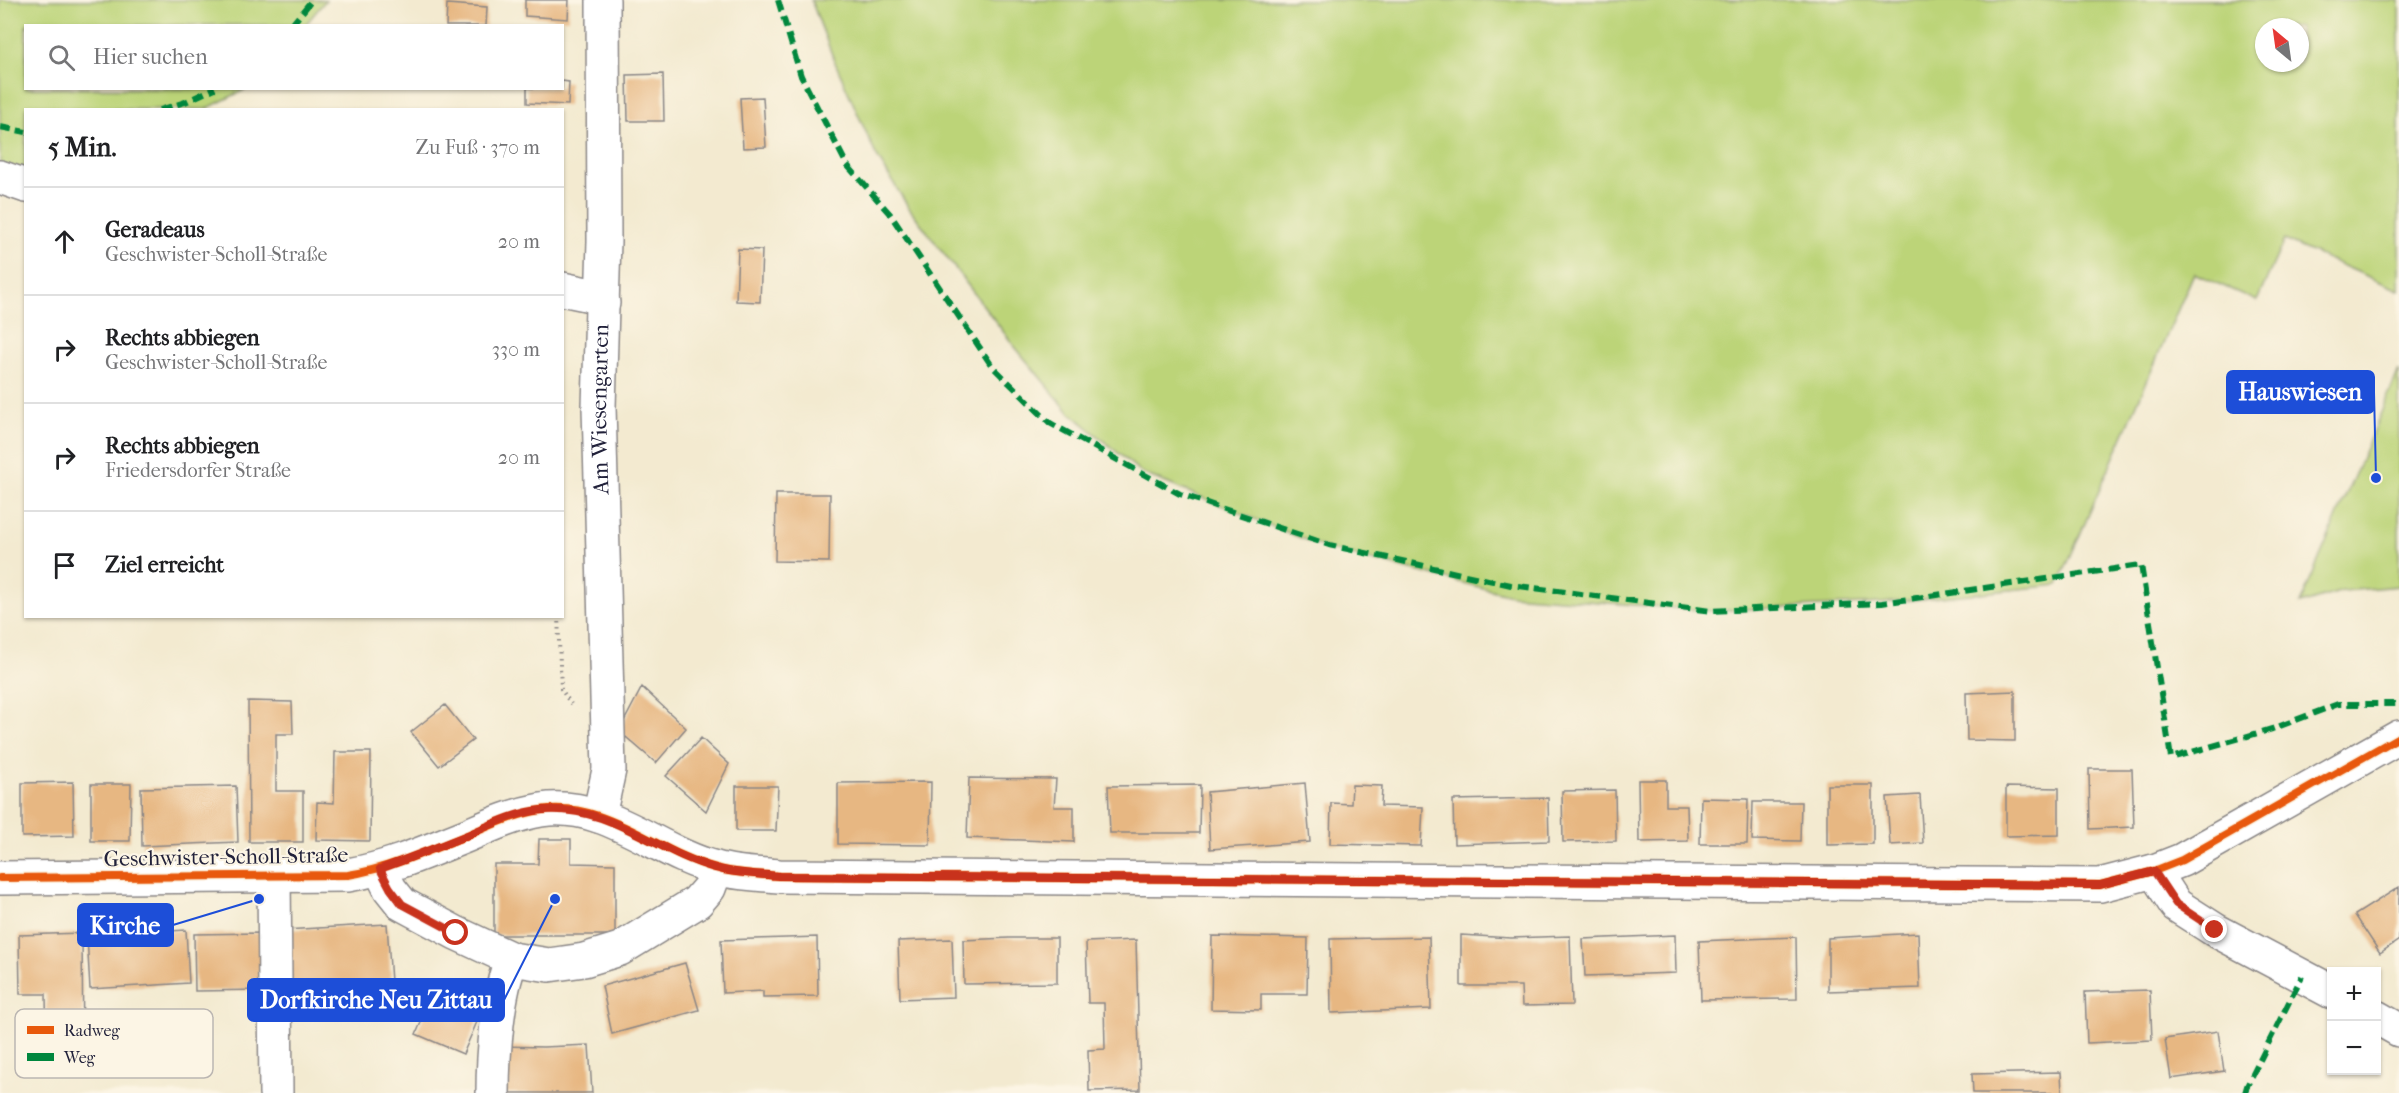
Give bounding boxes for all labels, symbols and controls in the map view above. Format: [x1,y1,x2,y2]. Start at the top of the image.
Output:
north arrow [2255,18,2309,72]
search box [24,24,564,90]
icon: search [45,41,78,74]
text: Hier suchen [93,44,208,70]
text: 5 Min. [48,132,116,163]
text: Zu Fuß · 370 m [416,136,540,159]
text: Geradeaus [105,217,205,243]
icon: ahead [48,225,81,258]
text: 20 m [498,230,540,253]
text: Geschwister-Scholl-Straße [105,243,327,266]
street label: Am Wiesengarten [586,323,615,496]
text: Rechts abbiegen [105,325,260,351]
icon: right [48,333,81,366]
text: 330 m [492,338,540,361]
text: Geschwister-Scholl-Straße [105,351,327,374]
callout: Hauswiesen [2227,371,2374,413]
text: Hauswiesen [2238,378,2363,406]
text: Rechts abbiegen [105,433,260,459]
icon: right [48,441,81,474]
text: 20 m [498,446,540,469]
text: Friedersdorfer Straße [105,459,291,482]
icon: arrive [48,549,81,582]
text: Ziel erreicht [105,552,224,578]
street label: Geschwister-Scholl-Straße [103,842,349,872]
callout: Kirche [78,904,173,946]
text: Kirche [90,912,160,940]
route end [2201,916,2227,942]
route start [442,919,468,945]
map controls [2327,967,2381,1075]
button: + [2327,967,2381,1021]
callout: Dorfkirche Neu Zittau [248,979,504,1021]
text: Dorfkirche Neu Zittau [260,986,492,1014]
legend [15,1009,213,1078]
text: Radweg [64,1021,120,1040]
button: − [2327,1021,2381,1075]
text: Weg [63,1048,96,1067]

